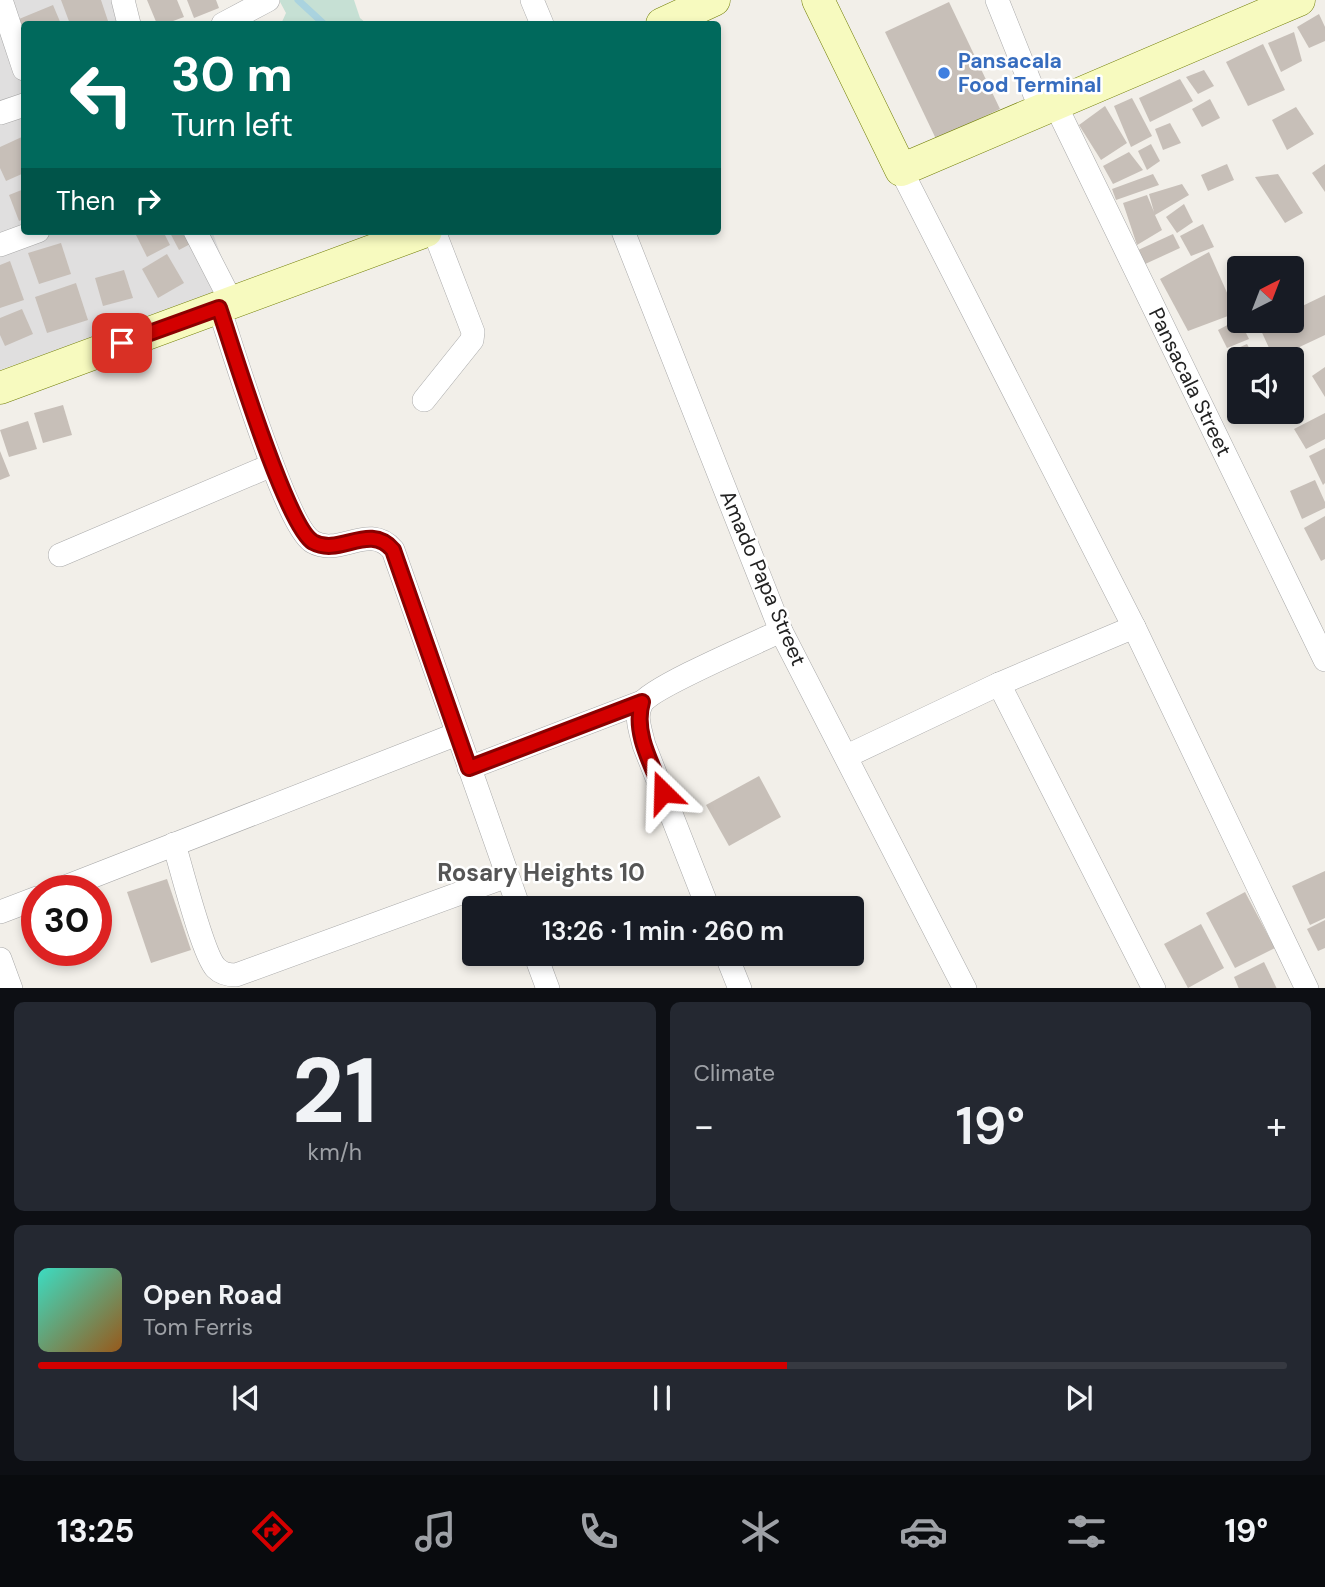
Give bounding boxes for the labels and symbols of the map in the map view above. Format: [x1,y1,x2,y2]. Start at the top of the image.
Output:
place label: Pansacala Food Terminal [958,47,1102,99]
marker: Pansacala Food Terminal [936,65,952,81]
north arrow [1227,256,1304,332]
street label: Pansacala Street [1142,303,1238,461]
pin [92,313,152,373]
street label: Amado Papa Street [713,486,813,670]
position arrow [626,755,700,829]
district label: Rosary Heights 10 [437,857,645,888]
speed limit sign: 30 [21,875,112,966]

